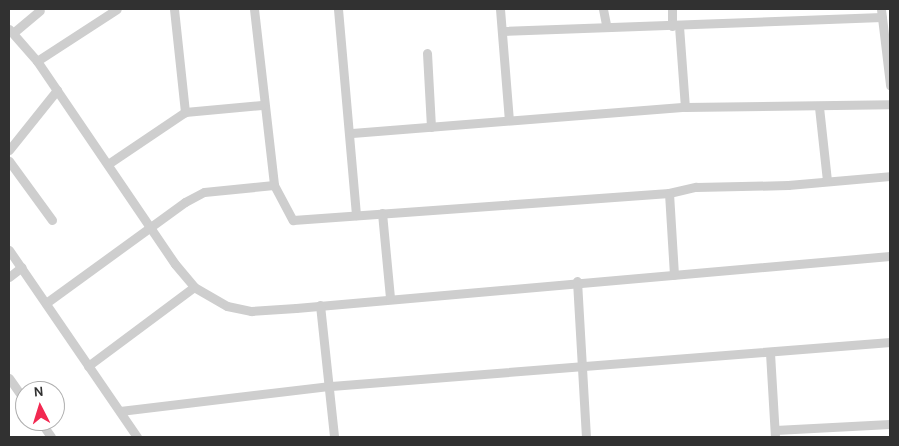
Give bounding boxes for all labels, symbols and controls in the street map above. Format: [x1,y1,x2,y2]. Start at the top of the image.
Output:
north arrow [15,381,65,431]
text: N [33,383,44,400]

